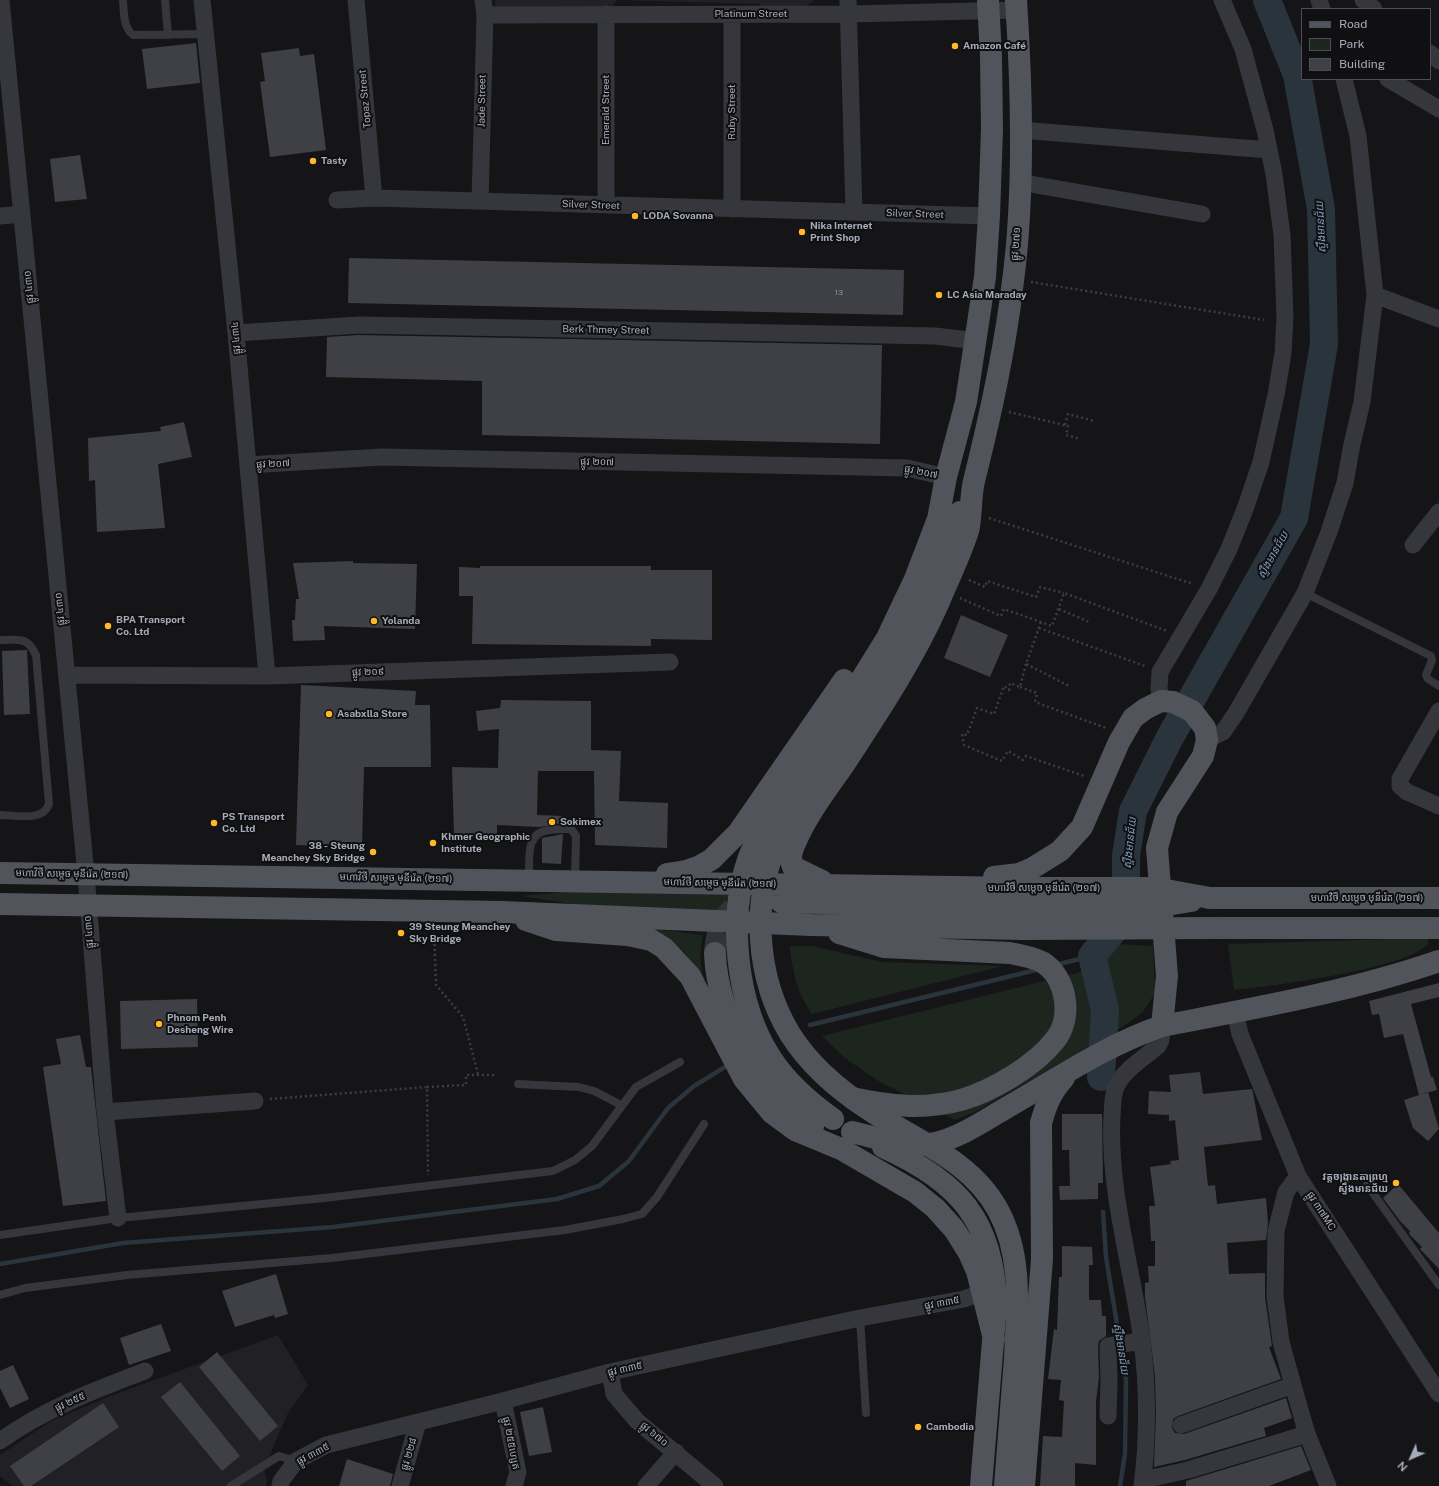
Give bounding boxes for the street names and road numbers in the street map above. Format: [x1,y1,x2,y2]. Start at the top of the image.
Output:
street label: Platinum Street [714,8,788,20]
street label: Topaz Street [356,69,374,129]
street label: Jade Street [476,75,488,127]
street label: Emerald Street [600,75,612,145]
street label: Ruby Street [726,84,738,140]
street label: Silver Street [562,198,620,212]
street label: Silver Street [886,207,944,221]
street label: ផ្លូវ ២៧១ [1009,227,1023,261]
street label: ផ្លូវ ៤៣០ [21,270,37,304]
street label: ផ្លូវ ៤៣៤ [229,321,243,355]
street label: Berk Thmey Street [562,323,650,337]
street label: ផ្លូវ ២០៧ [580,456,614,468]
street label: ផ្លូវ ២០៧ [256,457,290,471]
street label: ផ្លូវ ២០៧ [903,463,939,481]
street label: ផ្លូវ ៤៣០ [52,592,68,626]
street label: ផ្លូវ ២០៩ [352,665,384,679]
street label: មហាវិថី សម្តេច មុនីរ៉េត (២១៧) [16,867,128,881]
street label: មហាវិថី សម្តេច មុនីរ៉េត (២១៧) [340,871,452,885]
street label: មហាវិថី សម្តេច មុនីរ៉េត (២១៧) [664,876,776,890]
street label: មហាវិថី សម្តេច មុនីរ៉េត (២១៧) [988,882,1100,894]
street label: មហាវិថី សម្តេច មុនីរ៉េត (២១៧) [1311,892,1423,904]
street label: ផ្លូវ ៤៣០ [82,915,96,949]
street label: ផ្លូវ ៣៧MC [1304,1189,1338,1233]
street label: ផ្លូវ ៣៣៥ [923,1294,961,1312]
street label: ផ្លូវ ៣៣៥ [606,1359,644,1379]
street label: ផ្លូវ ២៥៥ [53,1390,87,1414]
street label: ផ្លូវ ២៥៥ហ្សេត [500,1415,522,1471]
street label: ផ្លូវ ៦៧០ [638,1419,670,1449]
street label: ផ្លូវ ២២៨ [399,1436,419,1472]
street label: ផ្លូវ ៣៣៥ [294,1440,332,1468]

